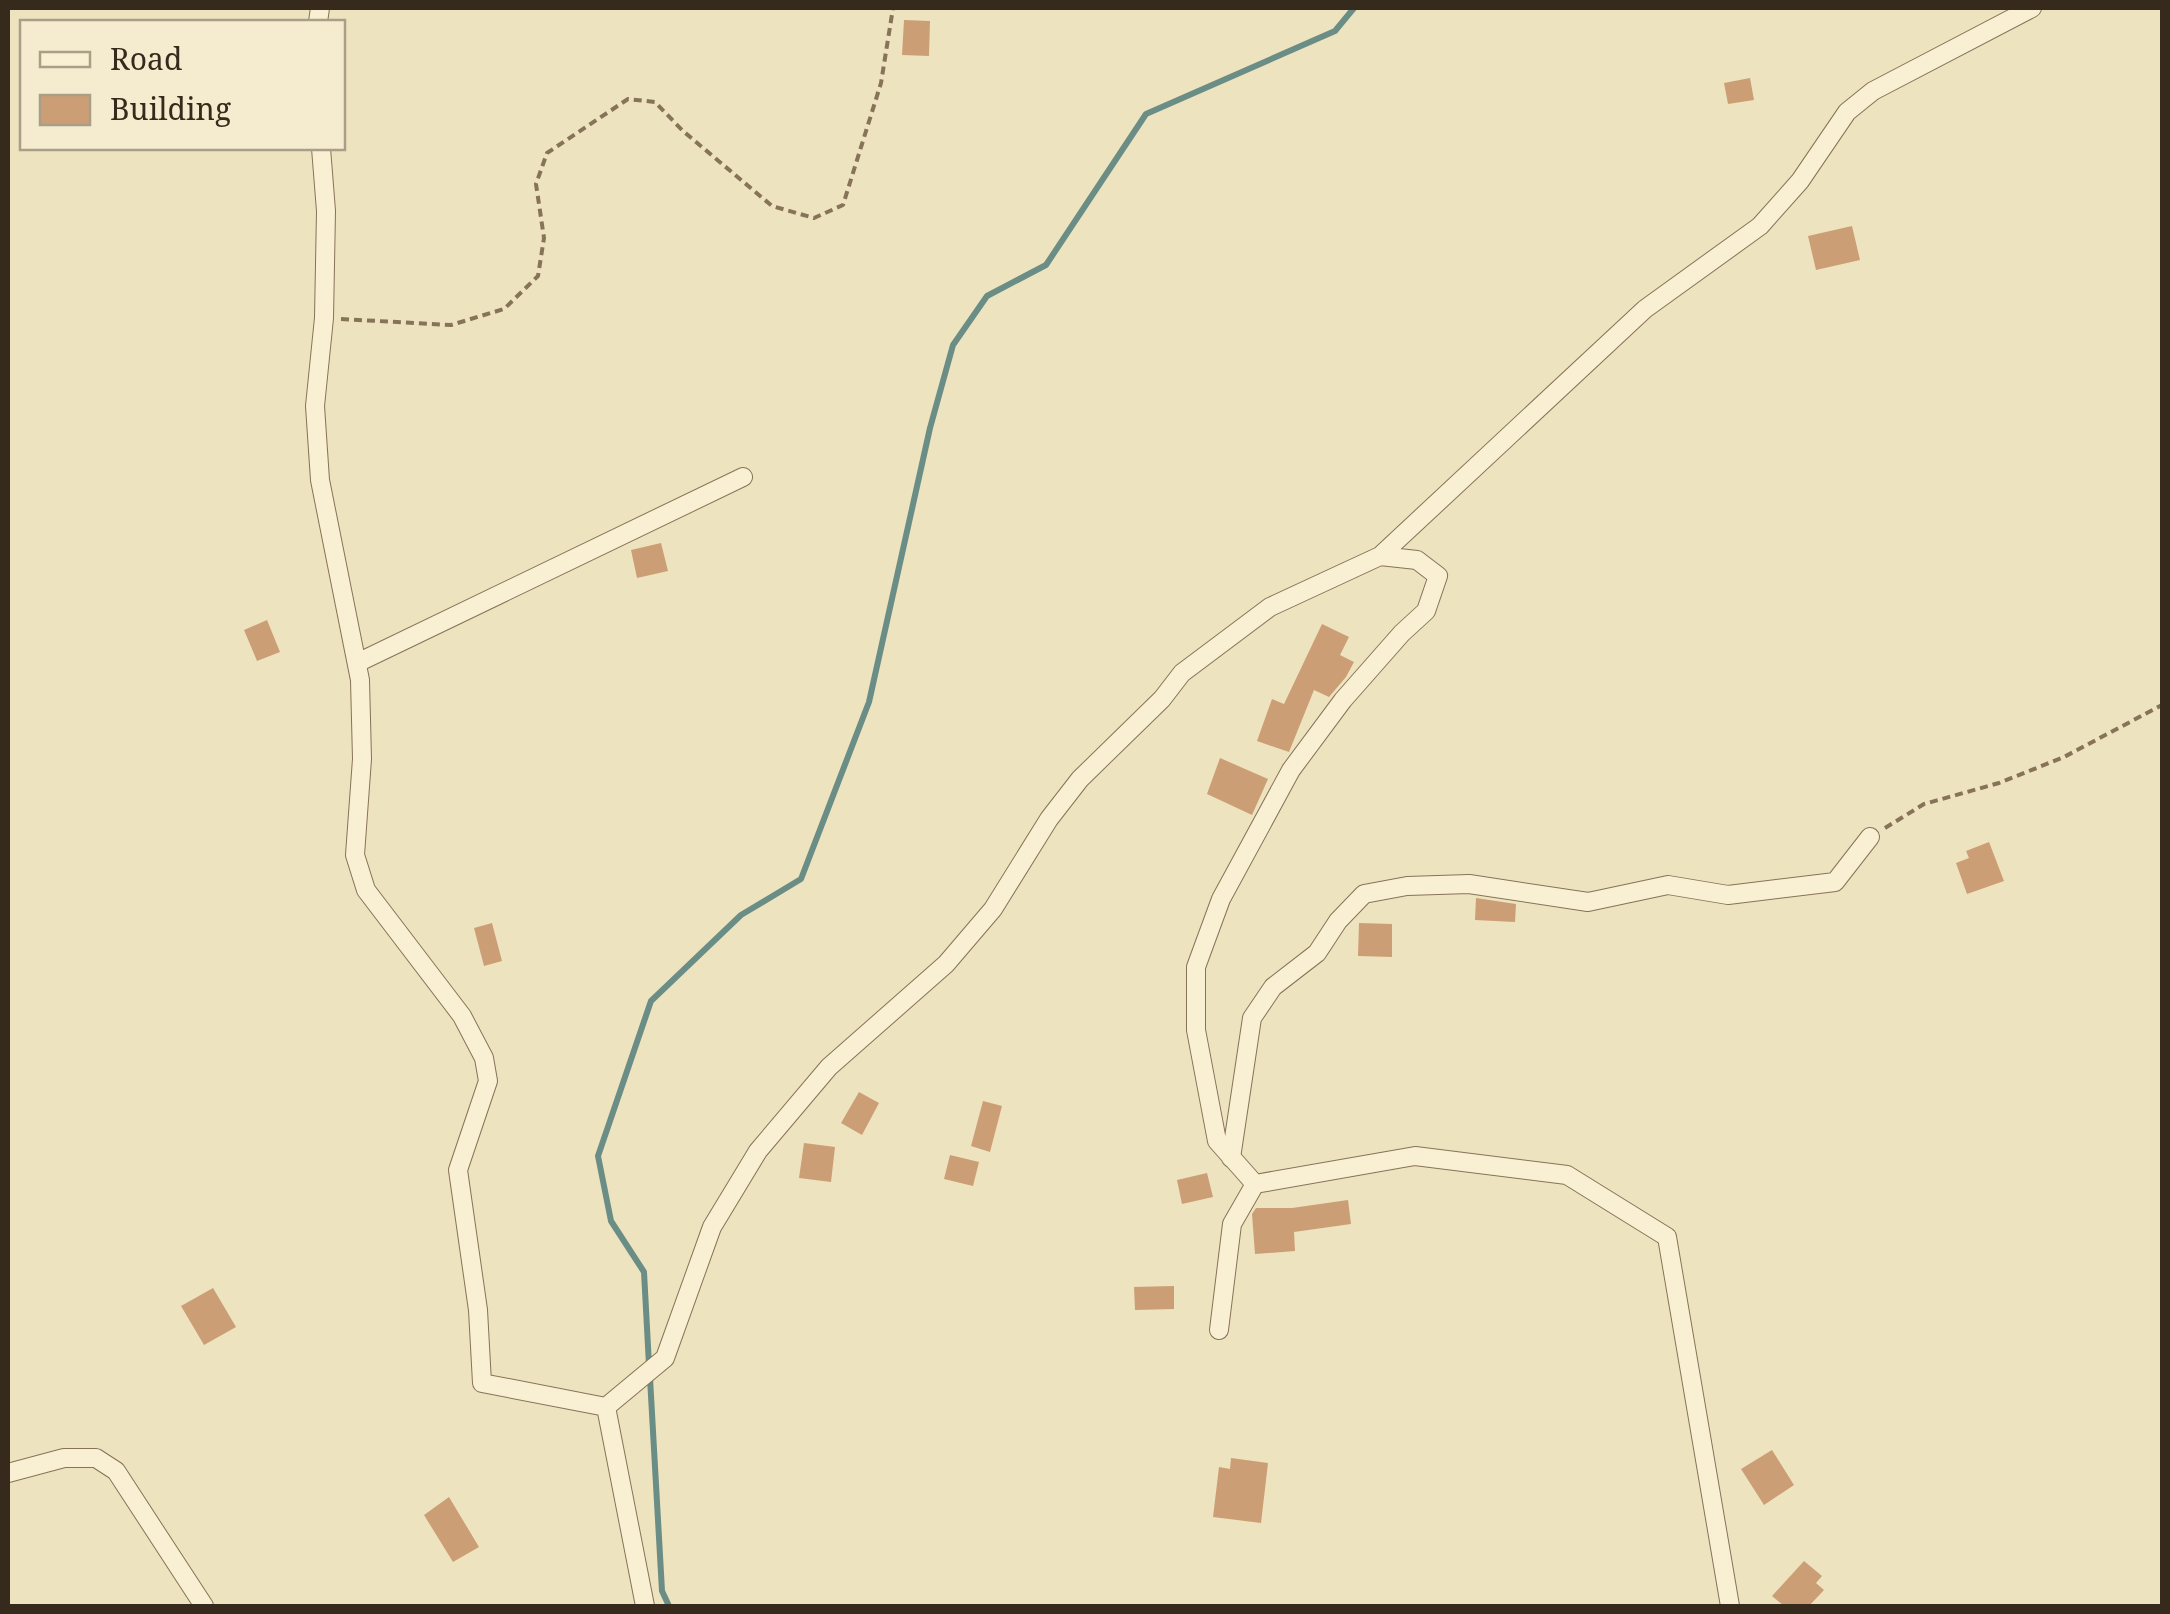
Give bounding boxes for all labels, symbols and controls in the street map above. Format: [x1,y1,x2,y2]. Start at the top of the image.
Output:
legend [20,20,345,150]
text: Road [110,38,182,79]
text: Building [110,88,231,129]

